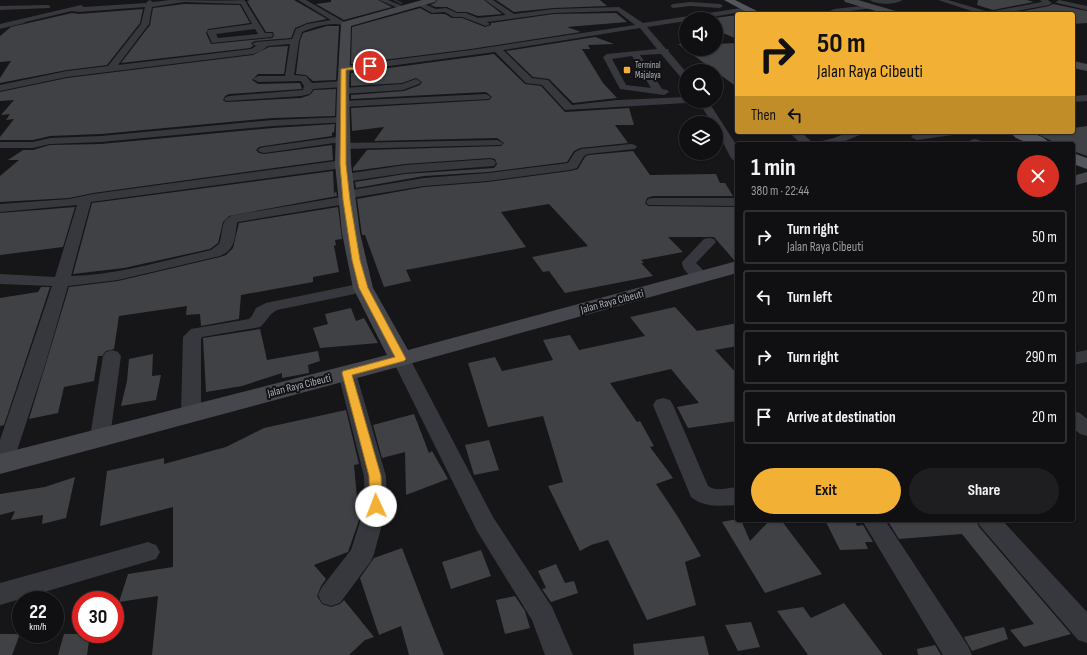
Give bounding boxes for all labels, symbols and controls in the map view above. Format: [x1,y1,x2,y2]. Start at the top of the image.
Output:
map controls [679,12,723,160]
button: sound [679,12,723,56]
text: 50 m [817,27,866,60]
icon: right [751,28,803,80]
pin [353,49,387,83]
icon: arrive [359,55,381,77]
place label: Terminal Majalaya [635,60,661,81]
text: Jalan Raya Cibeuti [817,61,923,82]
button: search [679,64,723,108]
marker: Terminal Majalaya [622,65,632,75]
icon: left [784,104,806,126]
text: Then [751,106,776,125]
button: layers [679,116,723,160]
text: 1 min [751,153,796,182]
button: close [1017,155,1059,197]
text: 380 m · 22:44 [751,183,809,199]
text: Turn right [787,220,839,239]
icon: right [753,226,775,248]
text: 50 m [1032,228,1057,247]
text: Jalan Raya Cibeuti [787,239,864,255]
icon: left [753,286,775,308]
street label: Jalan Raya Cibeuti [578,287,645,316]
text: Turn left [787,288,832,307]
text: 20 m [1032,288,1057,307]
icon: right [753,346,775,368]
text: Turn right [787,348,839,367]
text: 290 m [1025,348,1057,367]
street label: Jalan Raya Cibeuti [265,371,332,400]
icon: arrive [753,406,775,428]
text: Arrive at destination [787,408,896,427]
text: 20 m [1032,408,1057,427]
button: Exit [751,468,901,514]
button: Share [909,468,1059,514]
position arrow [355,485,397,527]
speed limit sign: 30 [72,591,124,643]
text: 22 [29,600,47,624]
text: km/h [29,621,47,633]

